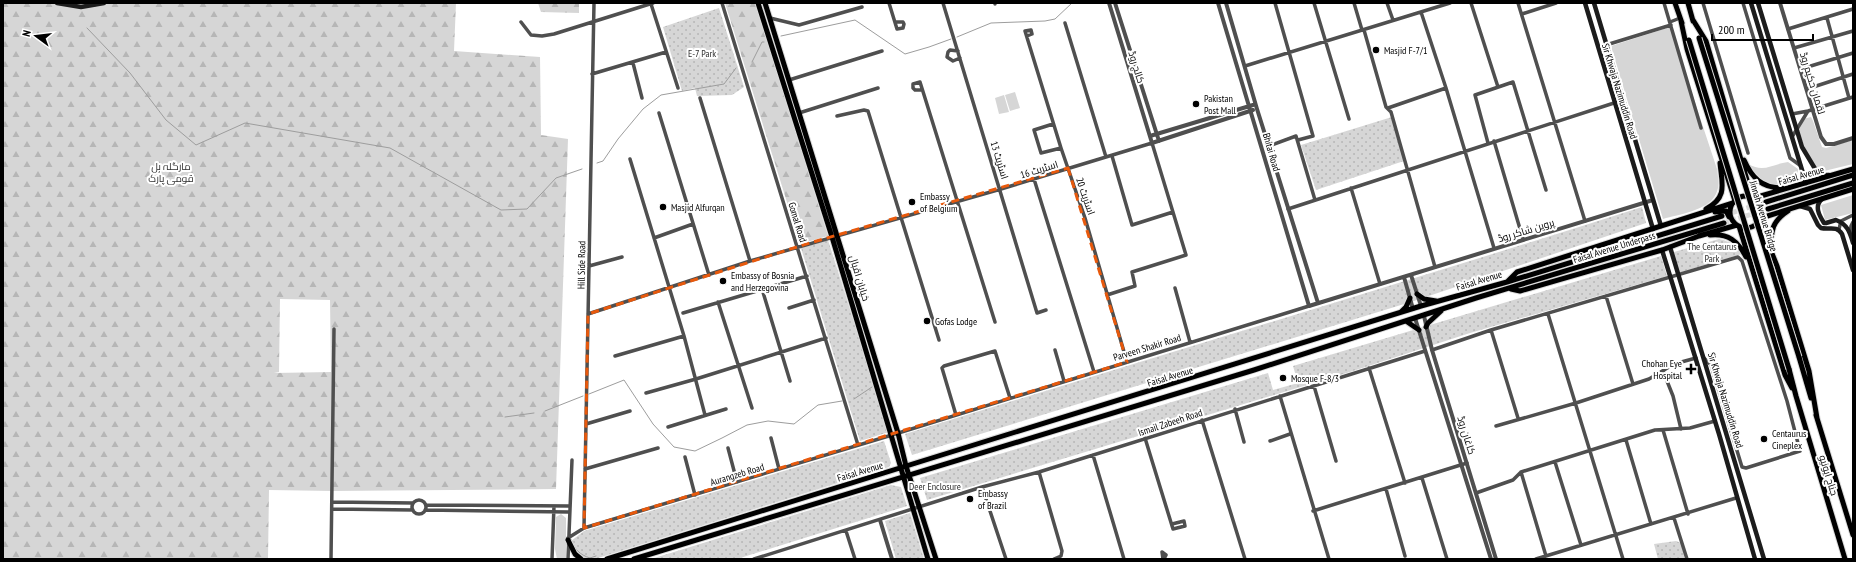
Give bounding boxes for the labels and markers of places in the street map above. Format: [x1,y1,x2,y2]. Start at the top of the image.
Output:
place label: Masjid F-7/1 [1384,44,1428,57]
marker: Masjid F-7/1 [1371,45,1381,55]
place label: Pakistan Post Mall [1204,92,1236,117]
marker: Pakistan Post Mall [1191,99,1201,109]
place label: Embassy of Belgium [920,190,957,215]
marker: Embassy of Belgium [907,197,917,207]
place label: Masjid Alfurqan [671,201,725,214]
marker: Masjid Alfurqan [658,202,668,212]
place label: Embassy of Bosnia and Herzegovina [731,269,794,294]
marker: Embassy of Bosnia and Herzegovina [718,276,728,286]
place label: Gofas Lodge [935,315,977,328]
marker: Gofas Lodge [922,316,932,326]
place label: Chohan Eye Hospital [1642,357,1683,382]
marker: Chohan Eye Hospital [1685,363,1697,375]
place label: Mosque F-8/3 [1291,372,1339,385]
marker: Mosque F-8/3 [1278,373,1288,383]
place label: Centaurus Cineplex [1772,427,1807,452]
marker: Centaurus Cineplex [1759,434,1769,444]
place label: Embassy of Brazil [978,487,1008,512]
marker: Embassy of Brazil [965,494,975,504]

